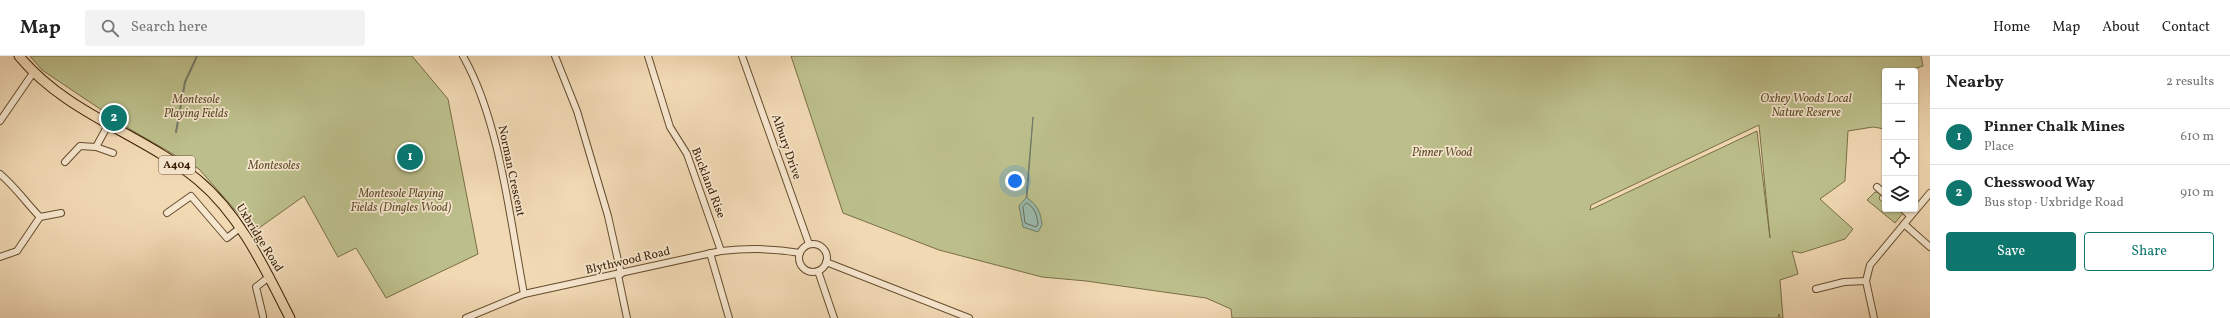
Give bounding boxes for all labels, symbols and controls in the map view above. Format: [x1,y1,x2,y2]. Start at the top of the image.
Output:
search box [85,10,365,46]
text: Map [20,15,61,41]
icon: search [99,17,121,39]
text: Search here [131,17,208,38]
text: Home [1993,18,2030,37]
text: Map [2052,18,2080,37]
text: About [2102,18,2140,37]
text: Contact [2162,18,2210,37]
map controls [1882,68,1918,212]
button: + [1882,68,1918,104]
text: Nearby [1946,71,2004,94]
text: 2 results [2166,73,2214,91]
park label: Oxhey Woods Local Nature Reserve [1760,91,1852,121]
park label: Montesole Playing Fields [164,92,229,122]
pin: 2 [101,103,127,133]
button: − [1882,104,1918,140]
street label: Albury Drive [767,112,805,182]
text: Pinner Chalk Mines [1984,117,2125,138]
street label: Norman Crescent [494,124,528,218]
text: 1 [1956,128,1962,146]
text: 610 m [2180,128,2214,146]
text: Place [1984,138,2014,156]
button: locate [1882,140,1918,176]
pin: 1 [397,142,423,172]
street label: Buckland Rise [687,145,729,221]
park label: Pinner Wood [1412,145,1473,161]
road number: A404 [159,156,195,174]
park label: Montesoles [247,158,300,174]
your location [1005,171,1025,191]
text: Chesswood Way [1984,173,2095,194]
button: layers [1882,176,1918,212]
text: 2 [1956,184,1962,202]
text: 910 m [2180,184,2214,202]
park label: Montesole Playing Fields (Dingles Wood) [351,186,452,216]
text: Bus stop · Uxbridge Road [1984,194,2124,212]
street label: Uxbridge Road [232,201,286,275]
button: Save [1946,232,2076,271]
button: Share [2084,232,2214,271]
street label: Blythwood Road [584,243,672,279]

